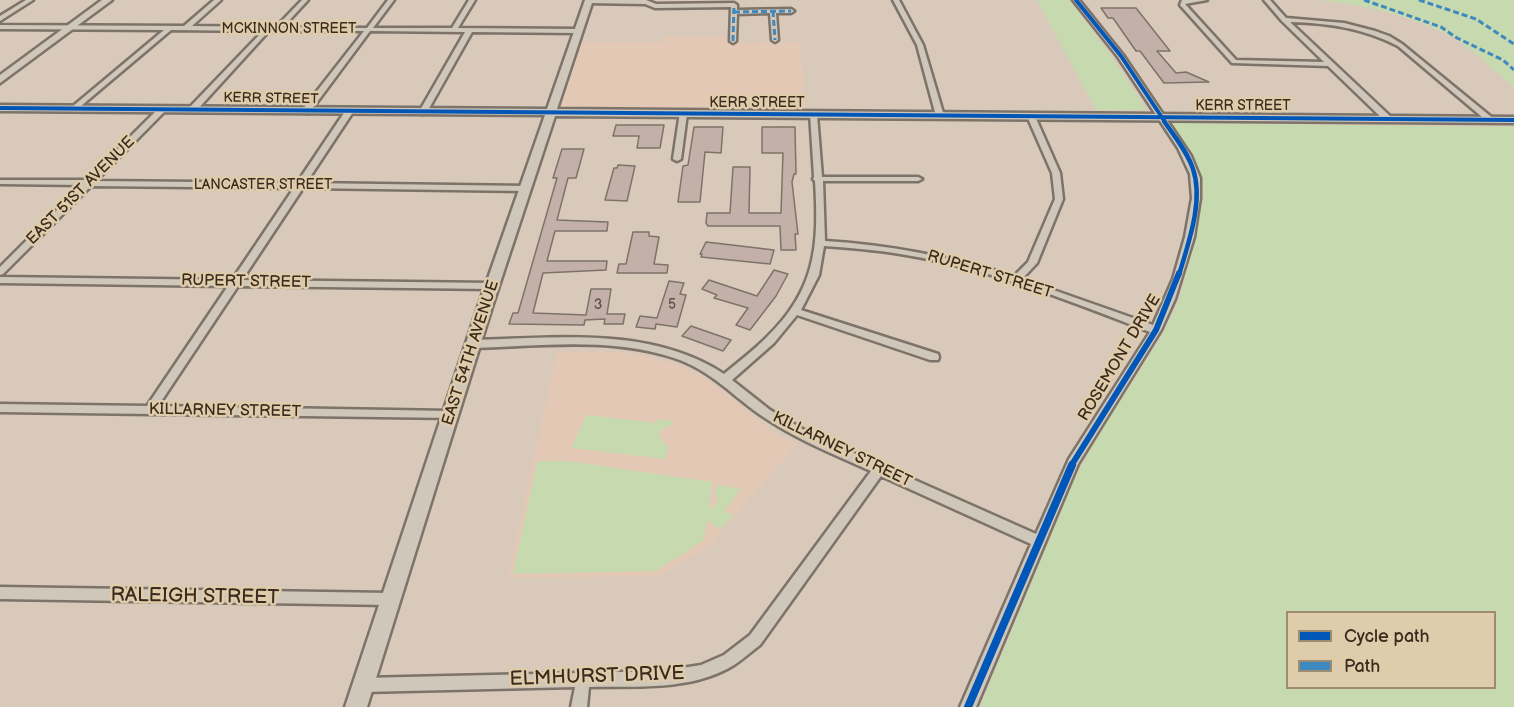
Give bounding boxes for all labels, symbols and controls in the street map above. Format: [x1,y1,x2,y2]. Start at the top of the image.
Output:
street label: MCKINNON STREET [222,21,356,37]
street label: KERR STREET [223,90,319,108]
street label: KERR STREET [709,95,805,111]
street label: KERR STREET [1195,98,1291,114]
street label: EAST 51ST AVENUE [23,133,139,249]
street label: LANCASTER STREET [194,177,332,193]
street label: RUPERT STREET [925,247,1055,303]
street label: RUPERT STREET [181,271,311,293]
street label: EAST 54TH AVENUE [438,278,504,428]
street label: ROSEMONT DRIVE [1075,291,1165,425]
house number: 3 [594,297,602,313]
house number: 5 [668,297,676,313]
street label: KILLARNEY STREET [149,400,301,422]
street label: KILLARNEY STREET [769,408,915,492]
street label: RALEIGH STREET [110,584,280,610]
legend [1286,611,1496,689]
text: Cycle path [1344,626,1430,647]
text: Path [1344,656,1380,677]
street label: ELMHURST DRIVE [509,662,685,692]

